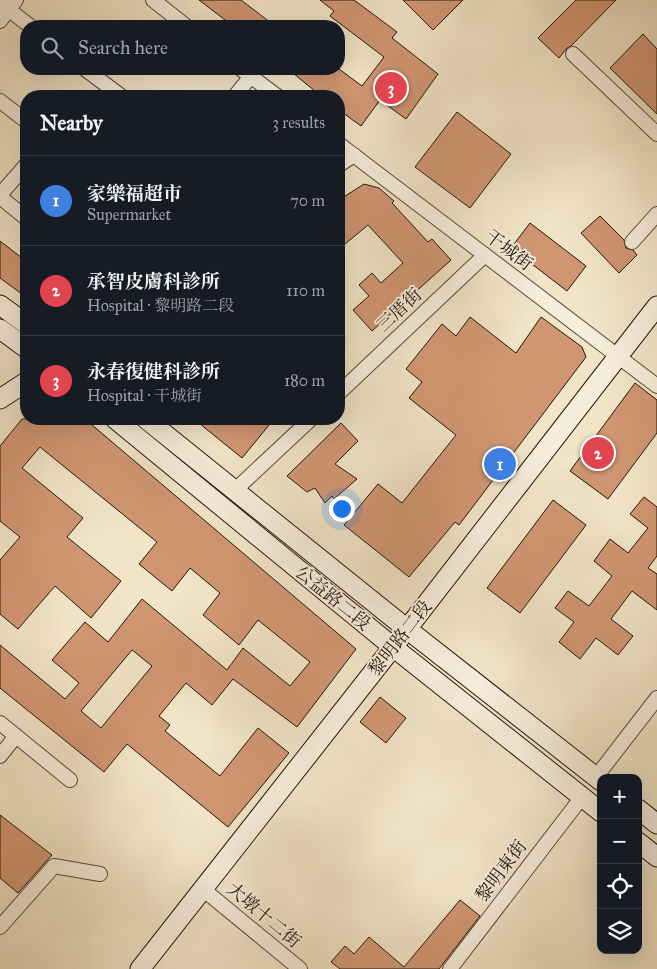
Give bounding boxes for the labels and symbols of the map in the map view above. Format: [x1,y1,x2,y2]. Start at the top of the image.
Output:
pin: 3 [375,69,407,107]
street label: 干城街 [481,225,537,275]
street label: 三厝街 [372,284,426,336]
pin: 2 [582,434,614,472]
pin: 1 [484,445,516,483]
your location [329,496,355,522]
street label: 公益路二段 [291,561,375,635]
street label: 黎明路二段 [364,596,436,680]
street label: 黎明東街 [471,836,531,906]
street label: 大墩十二街 [222,878,306,952]

